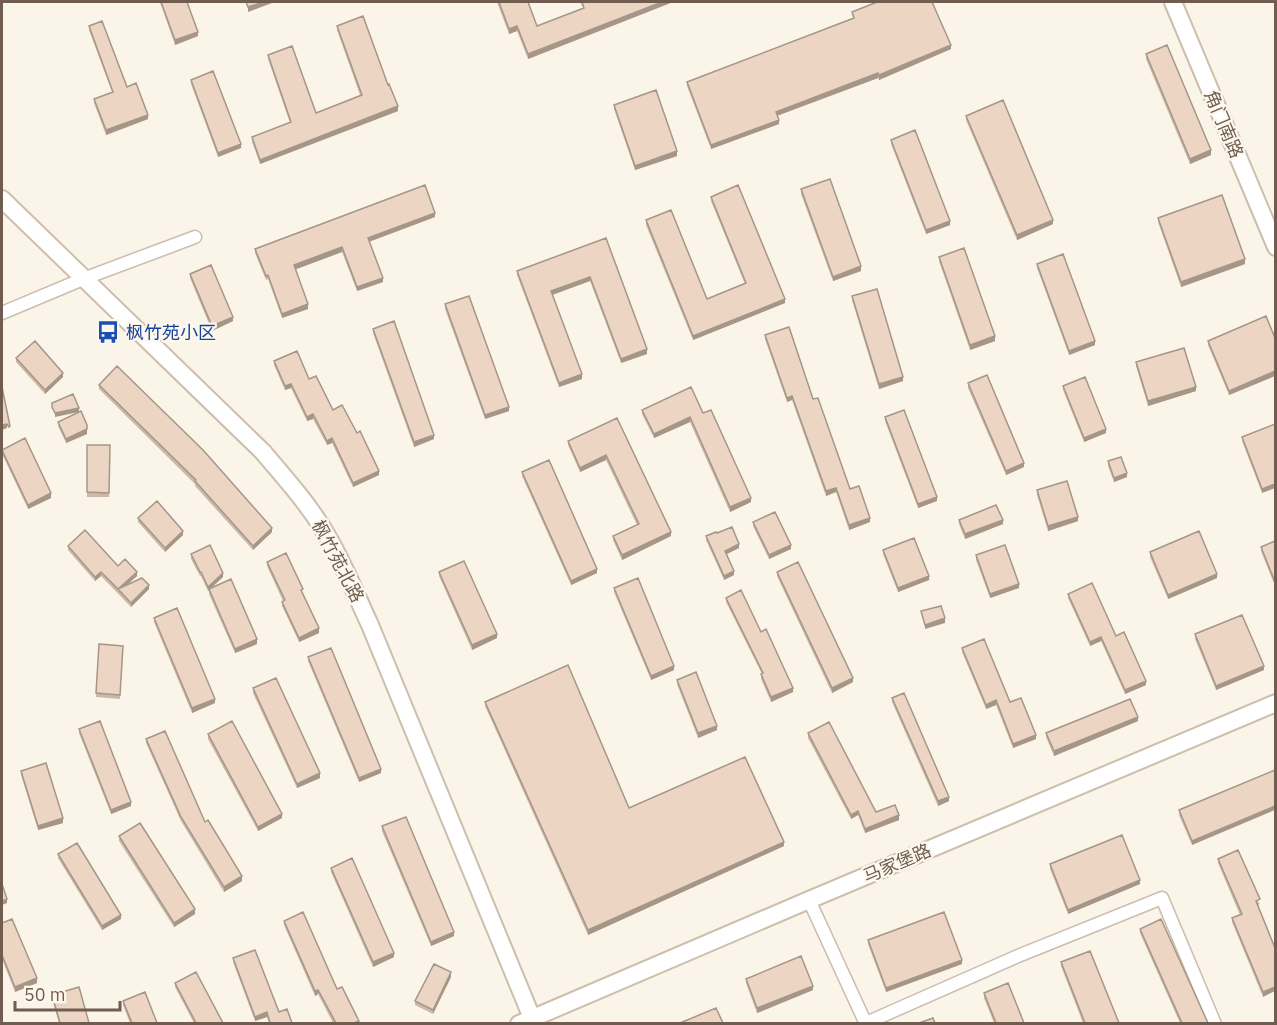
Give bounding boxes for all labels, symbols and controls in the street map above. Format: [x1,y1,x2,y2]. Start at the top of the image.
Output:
street label: 角门南路 [1199,86,1249,162]
bus stop icon: 枫竹苑小区 [95,319,121,345]
place label: 枫竹苑小区 [126,321,216,344]
street label: 枫竹苑北路 [307,516,369,606]
street label: 马家堡路 [859,838,935,888]
scale bar [15,974,120,1012]
text: 50 m [24,983,66,1006]

